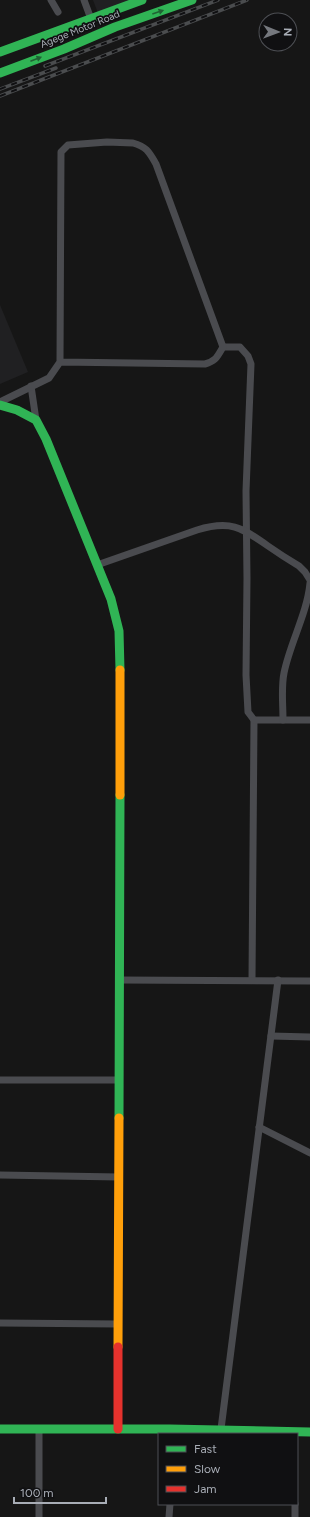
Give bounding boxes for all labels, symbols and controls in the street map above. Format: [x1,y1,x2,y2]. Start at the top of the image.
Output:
street label: Agege Motor Road [38,7,122,51]
one-way arrow [152,9,164,15]
north arrow [258,12,298,52]
text: N [281,28,294,37]
one-way arrow [31,55,43,61]
legend [158,1433,298,1505]
text: Fast [194,1442,217,1456]
text: Slow [194,1462,221,1476]
scale bar [14,1479,106,1505]
text: Jam [194,1482,217,1496]
text: 100 m [20,1486,54,1500]

